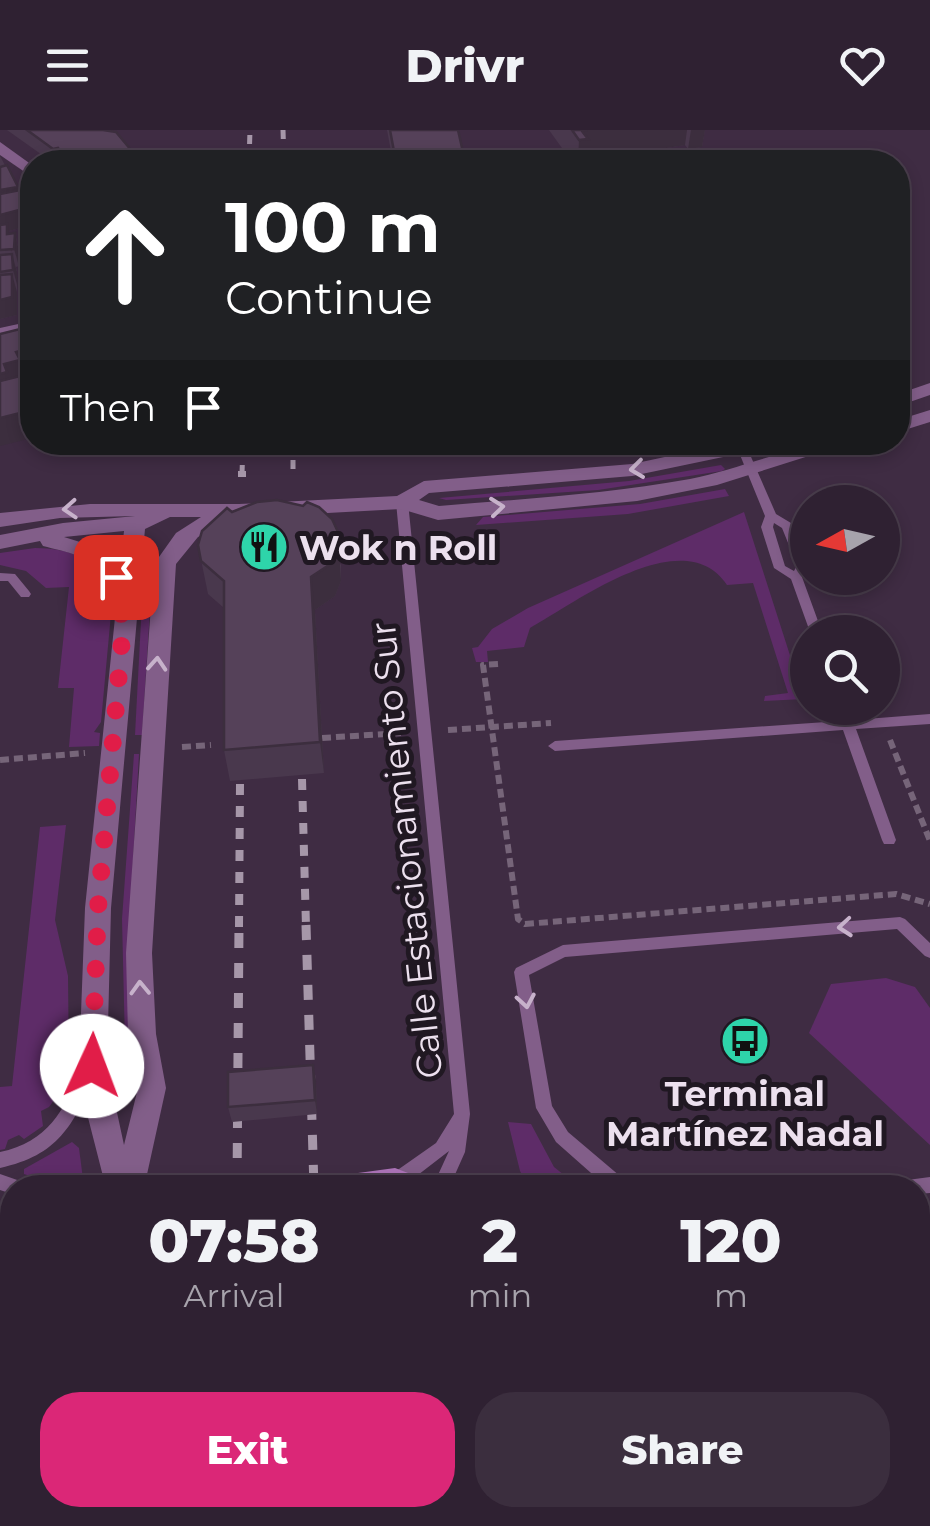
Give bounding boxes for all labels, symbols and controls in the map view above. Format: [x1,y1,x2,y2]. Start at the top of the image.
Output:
icon: menu [40,38,95,93]
text: Drivr [406,38,524,93]
icon: heart [835,38,890,93]
text: 100 m [225,184,441,270]
icon: ahead [60,190,190,320]
text: Continue [225,270,433,325]
icon: arrive [176,380,231,435]
text: Then [60,384,156,431]
one-way arrow [629,458,645,479]
north arrow [790,485,900,595]
map controls [790,485,900,725]
one-way arrow [490,497,506,518]
one-way arrow [62,498,78,520]
restaurant icon: Wok n Roll [238,521,290,573]
place label: Wok n Roll [299,526,497,569]
pin [74,535,159,620]
icon: arrive [89,550,144,605]
button: search [790,615,900,725]
street label: Calle Estacionamiento Sur [361,620,451,1080]
one-way arrow [146,656,167,672]
one-way arrow [836,916,852,938]
one-way arrow [130,980,151,996]
one-way arrow [515,993,536,1010]
position arrow [40,1014,144,1118]
bus stop icon: Terminal Martínez Nadal [719,1015,771,1067]
place label: Terminal Martínez Nadal [606,1072,884,1155]
text: 07:58 [148,1204,320,1277]
text: 2 [482,1204,518,1277]
text: 120 [680,1204,782,1277]
text: Arrival [183,1276,284,1315]
text: min [468,1276,532,1315]
text: m [714,1276,748,1315]
button: Exit [40,1392,455,1507]
button: Share [475,1392,890,1507]

